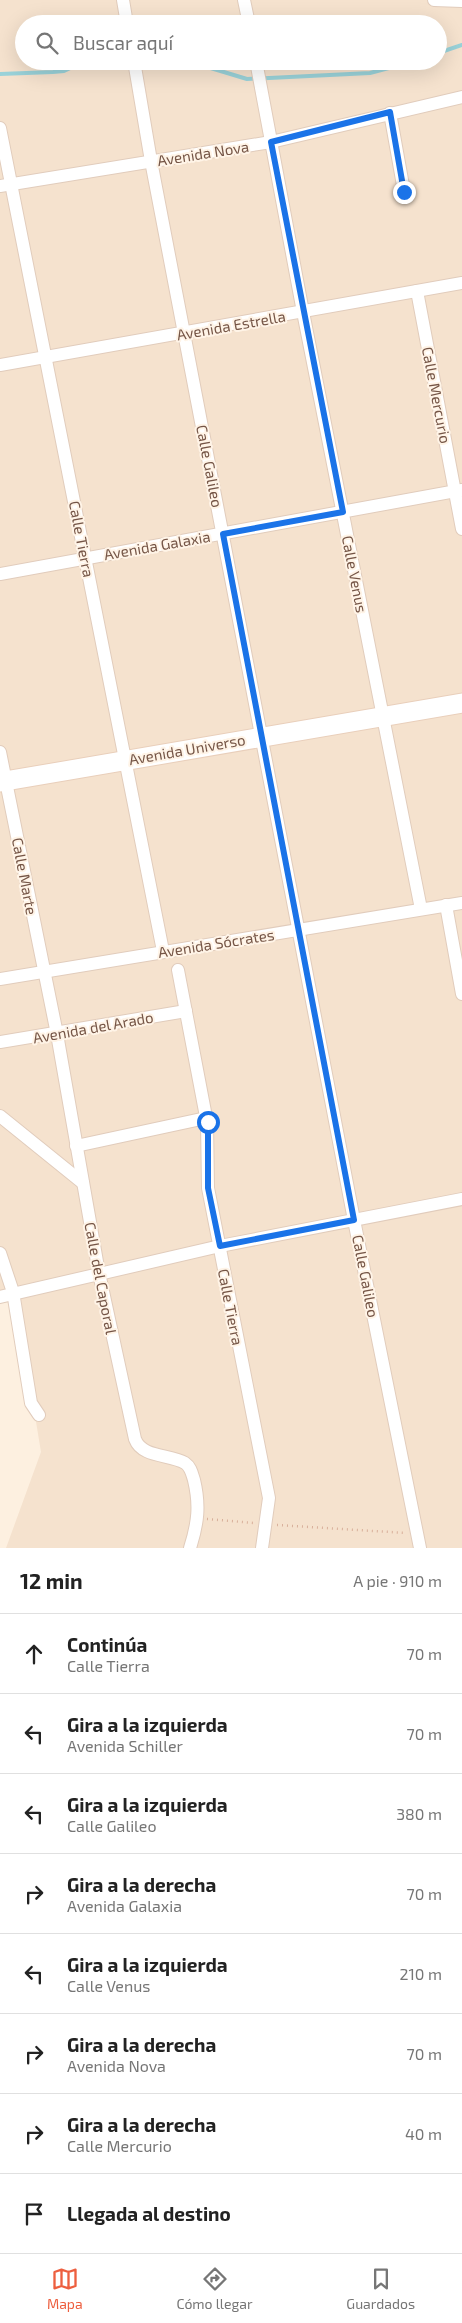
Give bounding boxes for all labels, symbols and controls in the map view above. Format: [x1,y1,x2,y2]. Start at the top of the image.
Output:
search box [15,15,447,70]
icon: search [33,29,61,57]
text: Buscar aquí [73,31,173,54]
street label: Avenida Nova [156,137,250,169]
route end [393,181,416,204]
street label: Avenida Estrella [175,307,287,343]
street label: Calle Mercurio [419,345,455,445]
street label: Calle Galileo [193,423,227,509]
street label: Calle Tierra [66,499,98,579]
street label: Avenida Galaxia [102,527,212,563]
street label: Calle Venus [339,534,371,614]
street label: Avenida Universo [127,730,247,768]
street label: Calle Marte [9,836,41,916]
street label: Avenida Sócrates [157,925,275,961]
street label: Avenida del Arado [31,1008,155,1046]
route start [197,1111,220,1134]
street label: Calle del Caporal [81,1220,121,1336]
street label: Calle Galileo [349,1233,383,1319]
street label: Calle Tierra [215,1267,247,1347]
text: 12 min [20,1568,83,1593]
text: A pie · 910 m [353,1571,442,1590]
text: Continúa [67,1633,147,1656]
icon: ahead [20,1640,48,1668]
text: 70 m [407,1644,442,1663]
text: Calle Tierra [67,1656,150,1675]
text: Gira a la izquierda [67,1713,228,1736]
icon: left [20,1720,48,1748]
text: 70 m [407,1724,442,1743]
text: Avenida Schiller [67,1736,183,1755]
text: Gira a la izquierda [67,1793,228,1816]
icon: left [20,1800,48,1828]
text: 380 m [396,1804,442,1823]
text: Calle Galileo [67,1816,157,1835]
text: Gira a la derecha [67,1873,216,1896]
icon: right [20,1880,48,1908]
text: 70 m [407,1884,442,1903]
text: Avenida Galaxia [67,1896,182,1915]
text: Gira a la izquierda [67,1953,228,1976]
icon: left [20,1960,48,1988]
text: 210 m [399,1964,442,1983]
text: Calle Venus [67,1976,150,1995]
text: Gira a la derecha [67,2033,216,2056]
icon: right [20,2040,48,2068]
text: 70 m [407,2044,442,2063]
text: Avenida Nova [67,2056,166,2075]
text: Gira a la derecha [67,2113,216,2136]
icon: right [20,2120,48,2148]
text: 40 m [405,2124,442,2143]
text: Calle Mercurio [67,2136,172,2155]
icon: arrive [20,2200,48,2228]
text: Llegada al destino [67,2202,231,2225]
tab: Mapa [47,2265,83,2312]
tab: Cómo llegar [176,2265,253,2312]
tab: Guardados [346,2265,415,2312]

